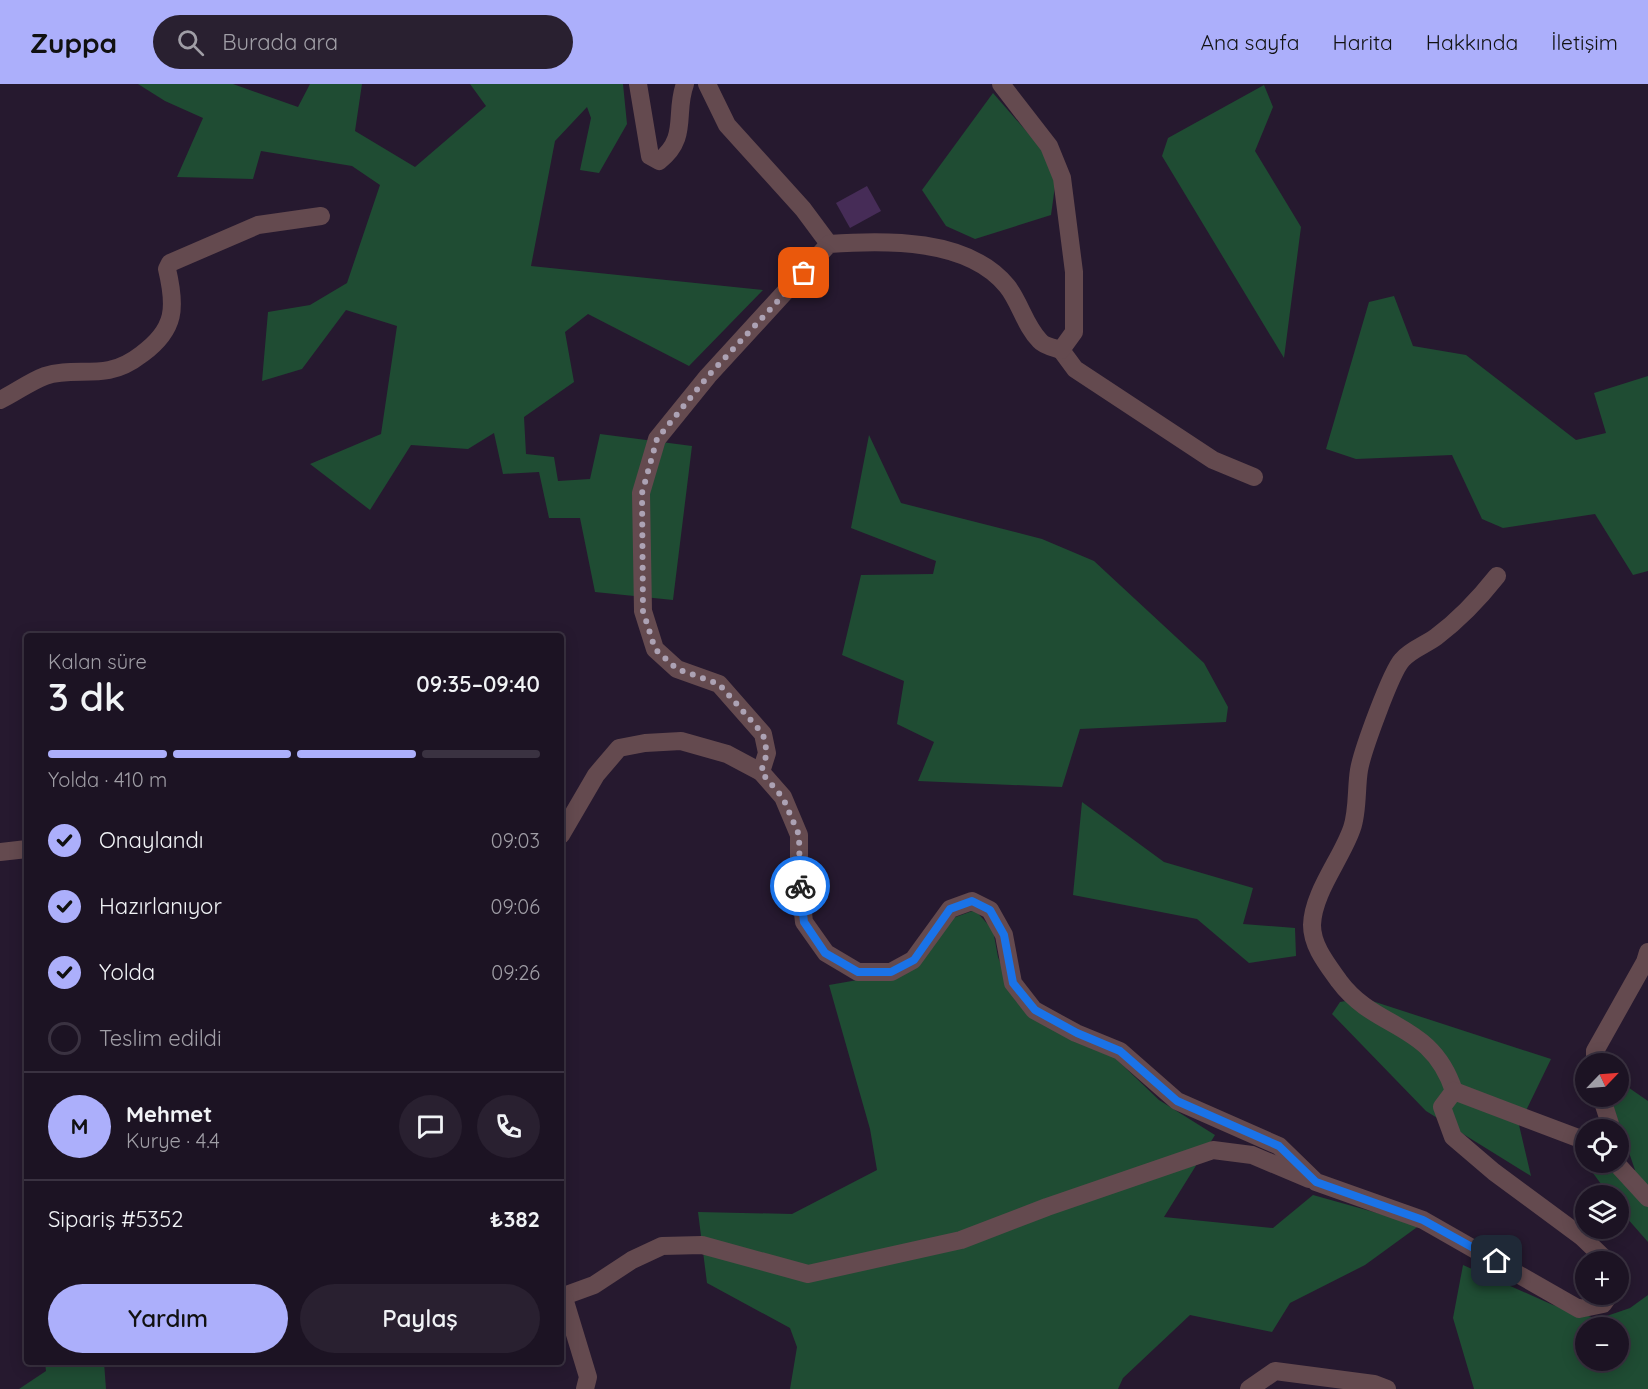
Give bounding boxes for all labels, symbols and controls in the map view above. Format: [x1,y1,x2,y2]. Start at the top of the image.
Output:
search box [153,15,573,69]
text: Zuppa [30,25,117,60]
icon: search [174,26,207,59]
text: Burada ara [222,28,338,56]
text: Ana sayfa [1200,29,1300,55]
text: Harita [1333,29,1393,55]
text: Hakkında [1426,29,1518,55]
text: İletişim [1551,29,1618,55]
pin [778,247,829,298]
icon: bag [787,256,820,289]
text: Kalan süre [48,649,147,674]
text: 09:35–09:40 [416,670,540,698]
text: 3 dk [48,672,126,721]
text: Yolda · 410 m [48,767,167,792]
icon: check [48,824,81,857]
text: Onaylandı [99,826,204,854]
text: 09:03 [491,828,540,853]
courier [770,856,830,916]
icon: bike [784,870,817,903]
icon: check [48,890,81,923]
text: Hazırlanıyor [99,892,222,920]
text: 09:06 [491,894,540,919]
icon: check [48,956,81,989]
text: Yolda [99,958,155,986]
text: 09:26 [491,960,540,985]
text: Teslim edildi [99,1024,222,1052]
north arrow [1575,1053,1629,1107]
map controls [1575,1053,1629,1371]
button: chat [399,1095,462,1158]
button: phone [477,1095,540,1158]
text: Mehmet [126,1100,212,1128]
text: M [70,1112,89,1140]
button: locate [1575,1119,1629,1173]
text: Kurye · 4.4 [126,1128,220,1153]
button: layers [1575,1185,1629,1239]
text: Sipariş #5352 [48,1205,183,1233]
text: ₺382 [490,1205,540,1233]
pin [1471,1235,1522,1286]
icon: home [1480,1244,1513,1277]
button: + [1575,1251,1629,1305]
button: Yardım [48,1284,288,1353]
button: Paylaş [300,1284,540,1353]
button: − [1575,1317,1629,1371]

